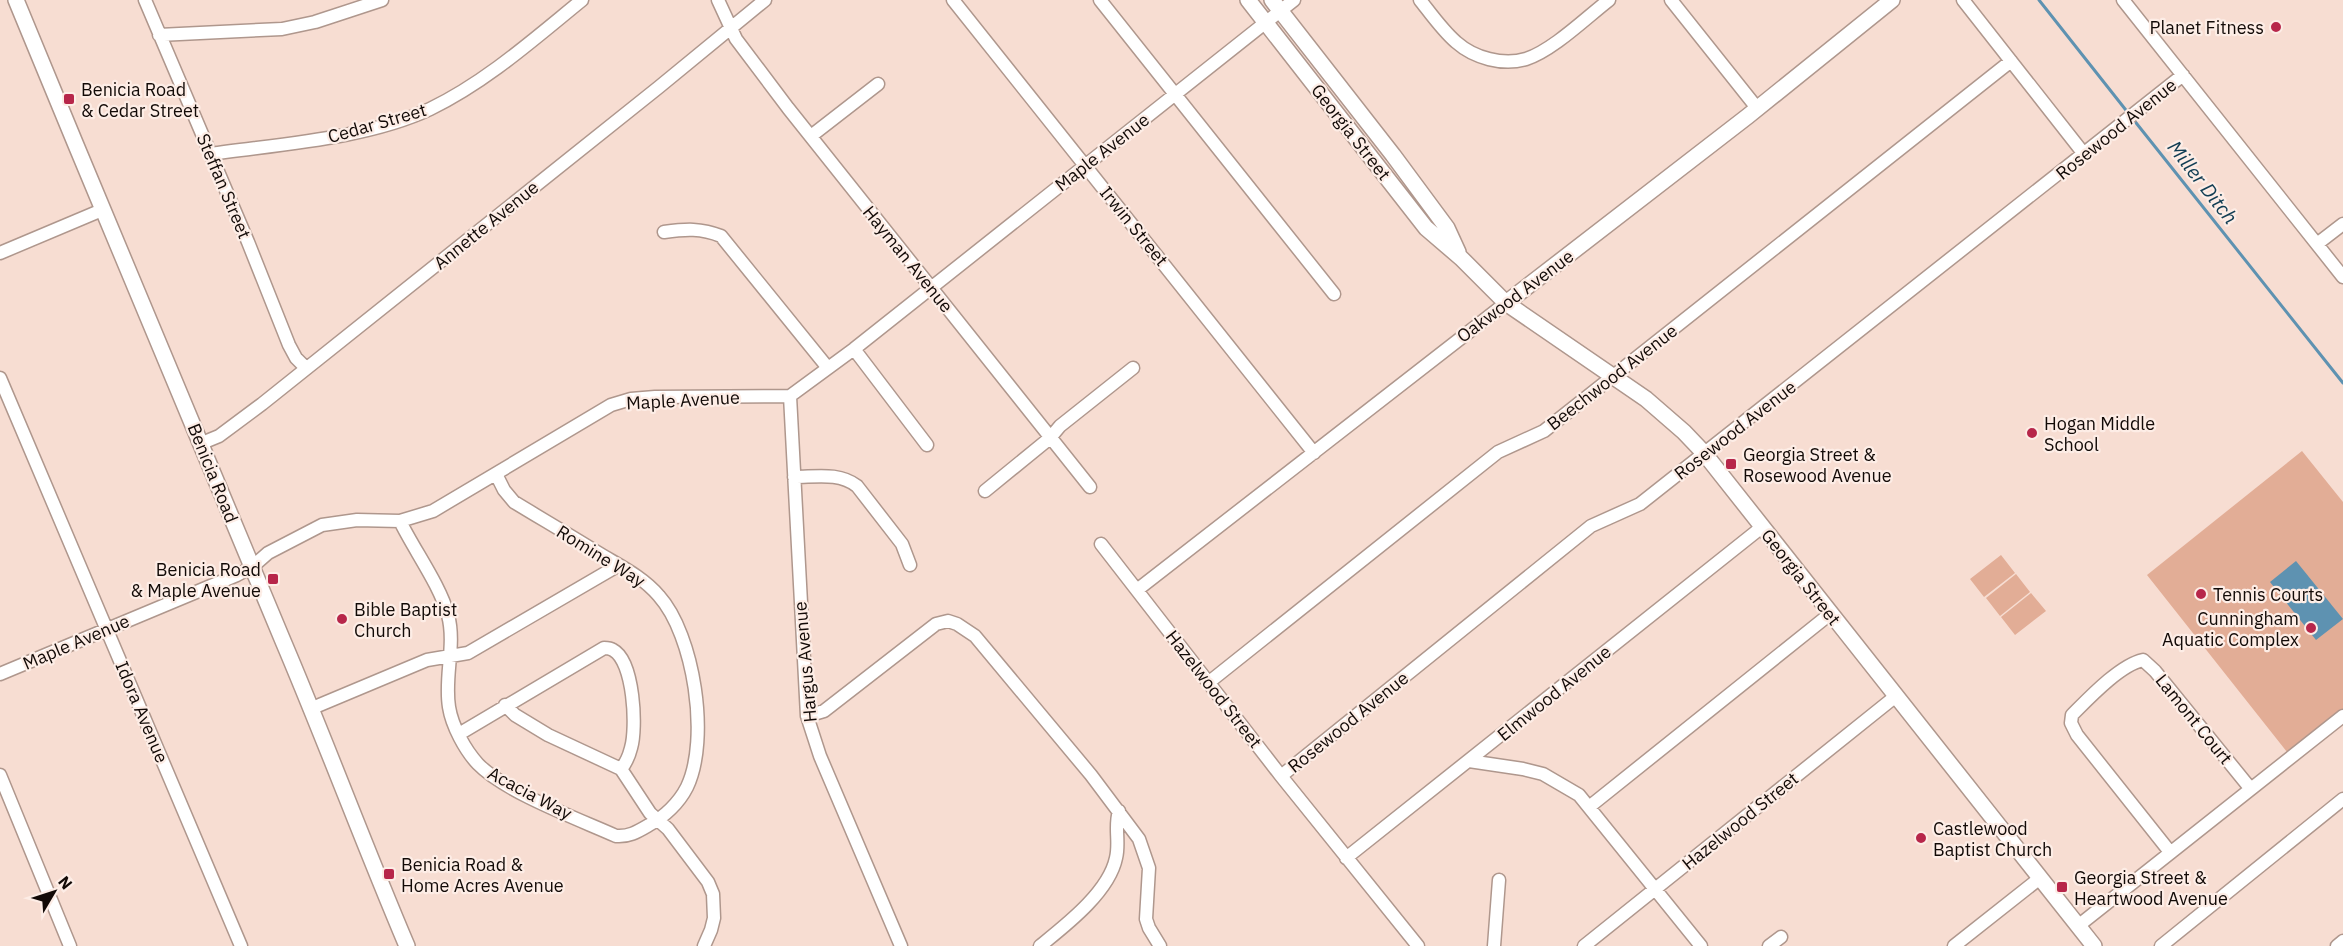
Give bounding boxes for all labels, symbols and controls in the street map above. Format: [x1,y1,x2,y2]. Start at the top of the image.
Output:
place label: Planet Fitness [2150,16,2264,39]
marker: Planet Fitness [2269,20,2283,34]
street label: Rosewood Avenue [2051,73,2181,185]
place label: Benicia Road & Cedar Street [81,78,199,122]
street label: Georgia Street [1306,79,1396,185]
marker: Benicia Road & Cedar Street [62,92,76,106]
street label: Cedar Street [325,98,429,148]
street label: Maple Avenue [1050,108,1154,196]
street label: Steffan Street [192,130,256,242]
water label: Miller Ditch [2162,135,2244,229]
street label: Annette Avenue [429,176,543,274]
street label: Irwin Street [1095,181,1173,271]
street label: Hayman Avenue [858,201,958,317]
street label: Oakwood Avenue [1452,244,1578,347]
street label: Beechwood Avenue [1542,319,1682,435]
street label: Rosewood Avenue [1669,375,1801,485]
street label: Maple Avenue [626,386,741,414]
place label: Hogan Middle School [2044,412,2155,456]
street label: Benicia Road [183,420,243,526]
marker: Hogan Middle School [2025,426,2039,440]
place label: Georgia Street & Rosewood Avenue [1743,443,1892,487]
marker: Georgia Street & Rosewood Avenue [1724,457,1738,471]
street label: Romine Way [552,520,650,592]
street label: Georgia Street [1756,524,1846,630]
place label: Benicia Road & Maple Avenue [130,558,261,602]
marker: Benicia Road & Maple Avenue [266,572,280,586]
place label: Tennis Courts [2213,583,2323,606]
marker: Tennis Courts [2194,587,2208,601]
place label: Bible Baptist Church [354,598,457,642]
street label: Hargus Avenue [788,600,822,723]
place label: Cunningham Aquatic Complex [2162,607,2299,651]
street label: Maple Avenue [19,609,133,675]
marker: Bible Baptist Church [335,612,349,626]
marker: Cunningham Aquatic Complex [2304,621,2318,635]
street label: Hazelwood Street [1161,626,1267,752]
street label: Elmwood Avenue [1492,640,1616,746]
street label: Idora Avenue [110,658,174,766]
street label: Rosewood Avenue [1283,666,1413,778]
street label: Lamont Court [2151,669,2237,769]
street label: Acacia Way [484,761,576,825]
street label: Hazelwood Street [1677,767,1803,875]
place label: Castlewood Baptist Church [1933,817,2052,861]
marker: Castlewood Baptist Church [1914,831,1928,845]
place label: Benicia Road & Home Acres Avenue [401,853,564,897]
north arrow [24,862,84,922]
place label: Georgia Street & Heartwood Avenue [2074,866,2228,910]
marker: Benicia Road & Home Acres Avenue [382,867,396,881]
text: N [54,872,77,893]
marker: Georgia Street & Heartwood Avenue [2055,880,2069,894]

